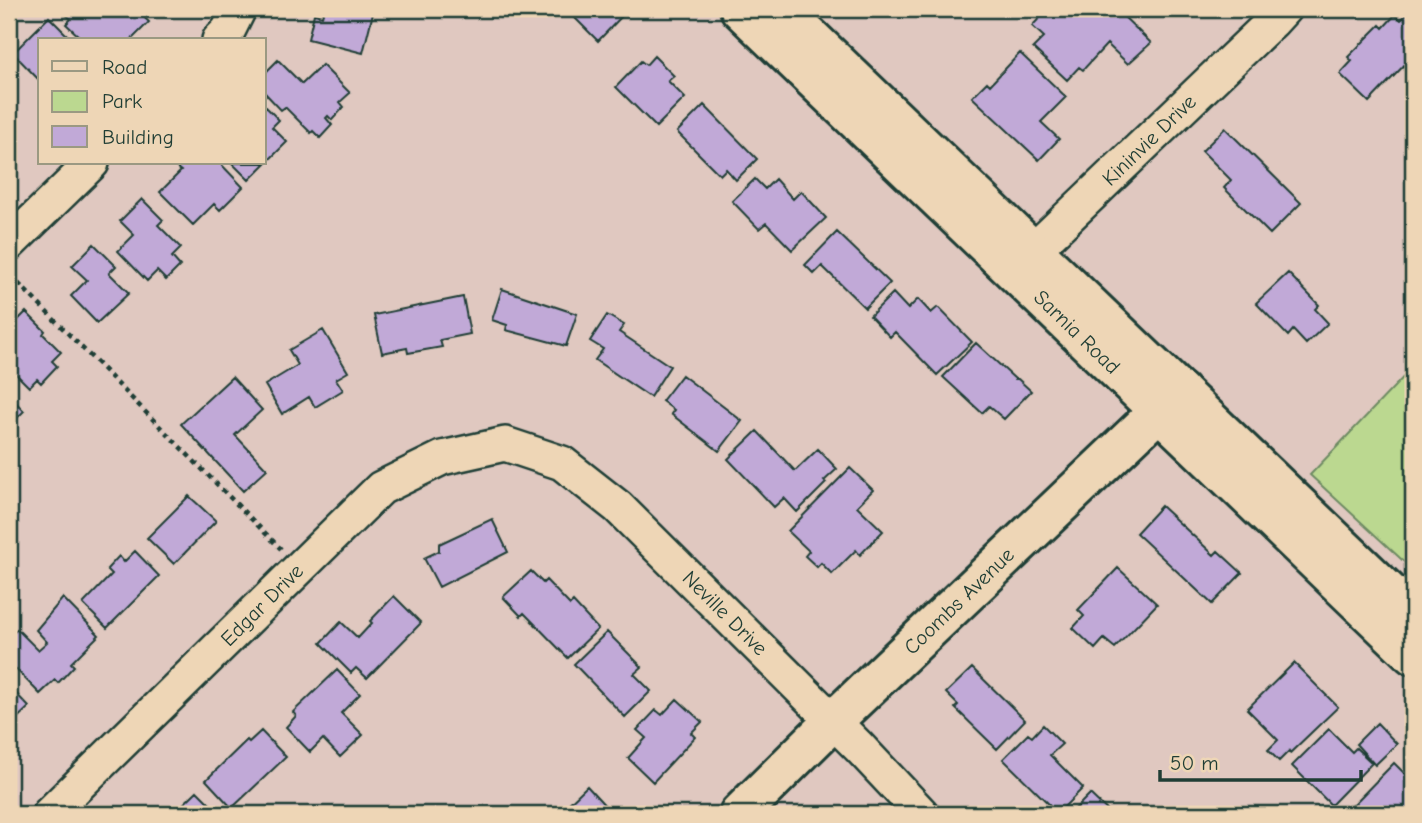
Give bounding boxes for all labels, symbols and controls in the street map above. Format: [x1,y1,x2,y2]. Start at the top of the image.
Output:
legend [38,38,266,164]
text: Road [102,55,147,79]
text: Park [102,89,142,113]
street label: Kininvie Drive [1097,89,1201,191]
text: Building [102,125,174,149]
street label: Sarnia Road [1029,285,1125,379]
street label: Coombs Avenue [899,543,1019,659]
street label: Edgar Drive [216,559,308,651]
street label: Neville Drive [678,566,772,660]
scale bar [1160,739,1361,783]
text: 50 m [1170,751,1219,775]

